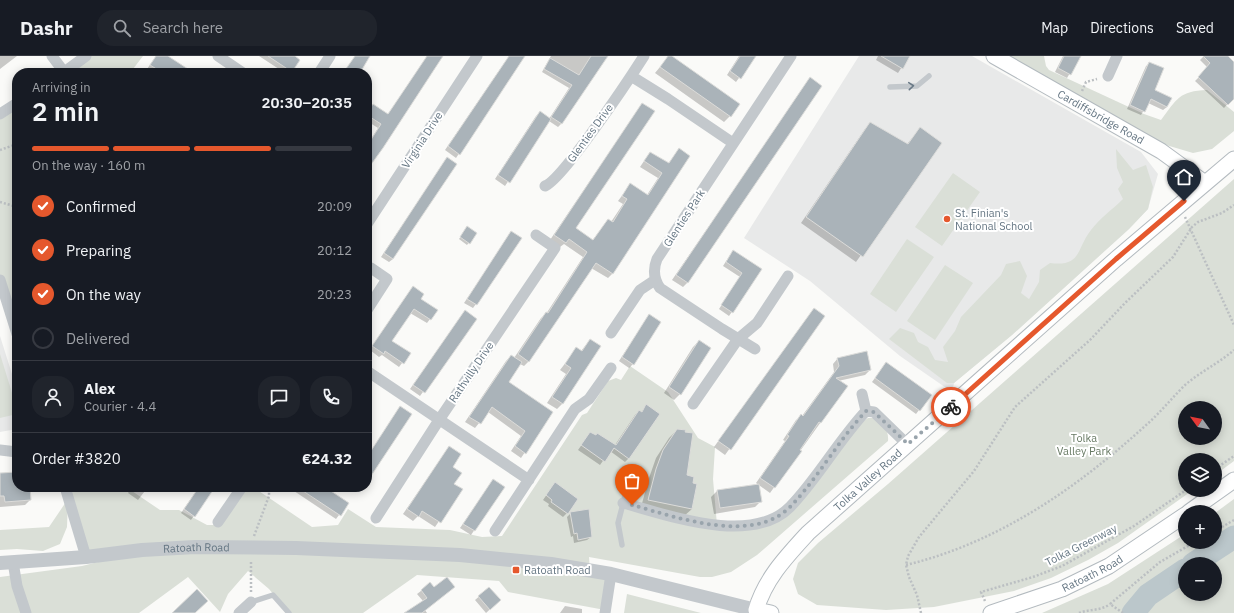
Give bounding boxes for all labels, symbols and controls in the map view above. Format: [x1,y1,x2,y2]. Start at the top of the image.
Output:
search box [97,10,377,46]
text: Dashr [20,16,73,40]
icon: search [111,17,133,39]
text: Search here [143,18,223,37]
text: Map [1041,19,1068,37]
text: Directions [1090,19,1154,37]
text: Saved [1176,19,1214,37]
text: Arriving in [32,79,91,96]
one-way arrow [908,81,914,90]
street label: Cardiffsbridge Road [1055,87,1147,147]
text: 20:30–20:35 [262,93,352,112]
text: 2 min [32,94,99,128]
street label: Glenties Drive [564,101,616,165]
street label: Virginia Drive [398,109,446,171]
text: On the way · 160 m [32,157,145,174]
pin [1167,160,1201,201]
icon: home [1173,166,1195,188]
street label: Glenties Park [660,186,708,249]
icon: check [32,195,54,217]
text: Confirmed [66,197,136,216]
text: 20:09 [317,198,352,215]
place label: St. Finian's National School [955,206,1033,233]
marker: St. Finian's National School [942,214,952,224]
icon: check [32,239,54,261]
text: Preparing [66,241,131,260]
text: 20:12 [317,242,352,259]
icon: check [32,283,54,305]
text: On the way [66,285,141,304]
text: 20:23 [317,286,352,303]
text: Delivered [66,329,130,348]
street label: Rathvilly Drive [446,339,496,405]
button: person [32,376,74,418]
button: chat [258,376,300,418]
button: phone [310,376,352,418]
text: Alex [84,379,115,398]
courier [931,387,971,427]
icon: bike [940,396,962,418]
text: Courier · 4.4 [84,398,156,415]
north arrow [1178,401,1222,445]
map controls [1178,401,1222,601]
park label: Tolka Valley Park [1057,431,1111,458]
street label: Tolka Valley Road [831,446,905,514]
text: Order #3820 [32,449,121,468]
text: €24.32 [302,449,352,468]
button: layers [1178,453,1222,497]
pin [615,464,649,505]
icon: bag [621,470,643,492]
button: + [1178,505,1222,549]
street label: Tolka Greenway [1043,521,1120,569]
street label: Ratoath Road [163,540,230,556]
street label: Ratoath Road [1060,552,1125,595]
button: − [1178,557,1222,601]
place label: Ratoath Road [524,563,591,577]
marker: Ratoath Road [511,565,521,575]

